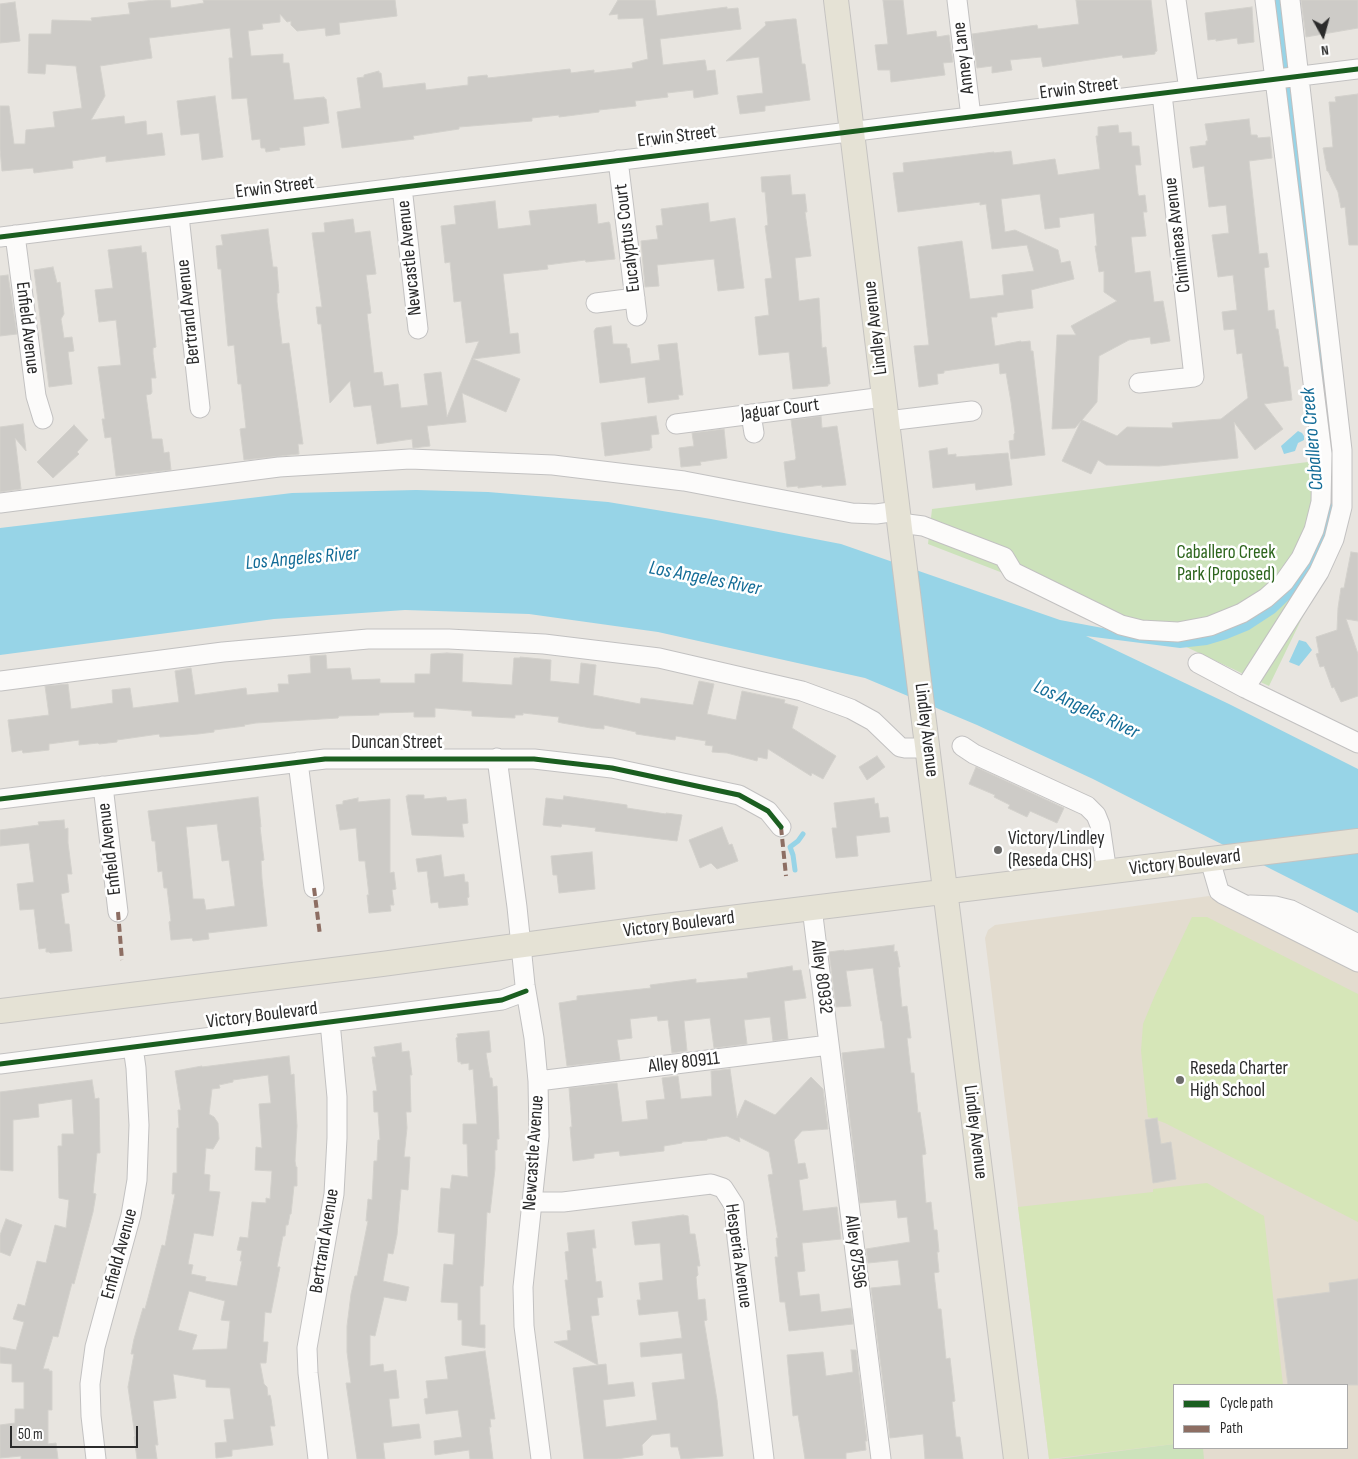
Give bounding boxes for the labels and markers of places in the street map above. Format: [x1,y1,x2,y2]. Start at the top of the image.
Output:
place label: Victory/Lindley (Reseda CHS) [1008,828,1105,872]
marker: Victory/Lindley (Reseda CHS) [992,844,1004,856]
place label: Reseda Charter High School [1190,1058,1288,1102]
marker: Reseda Charter High School [1174,1074,1186,1086]

